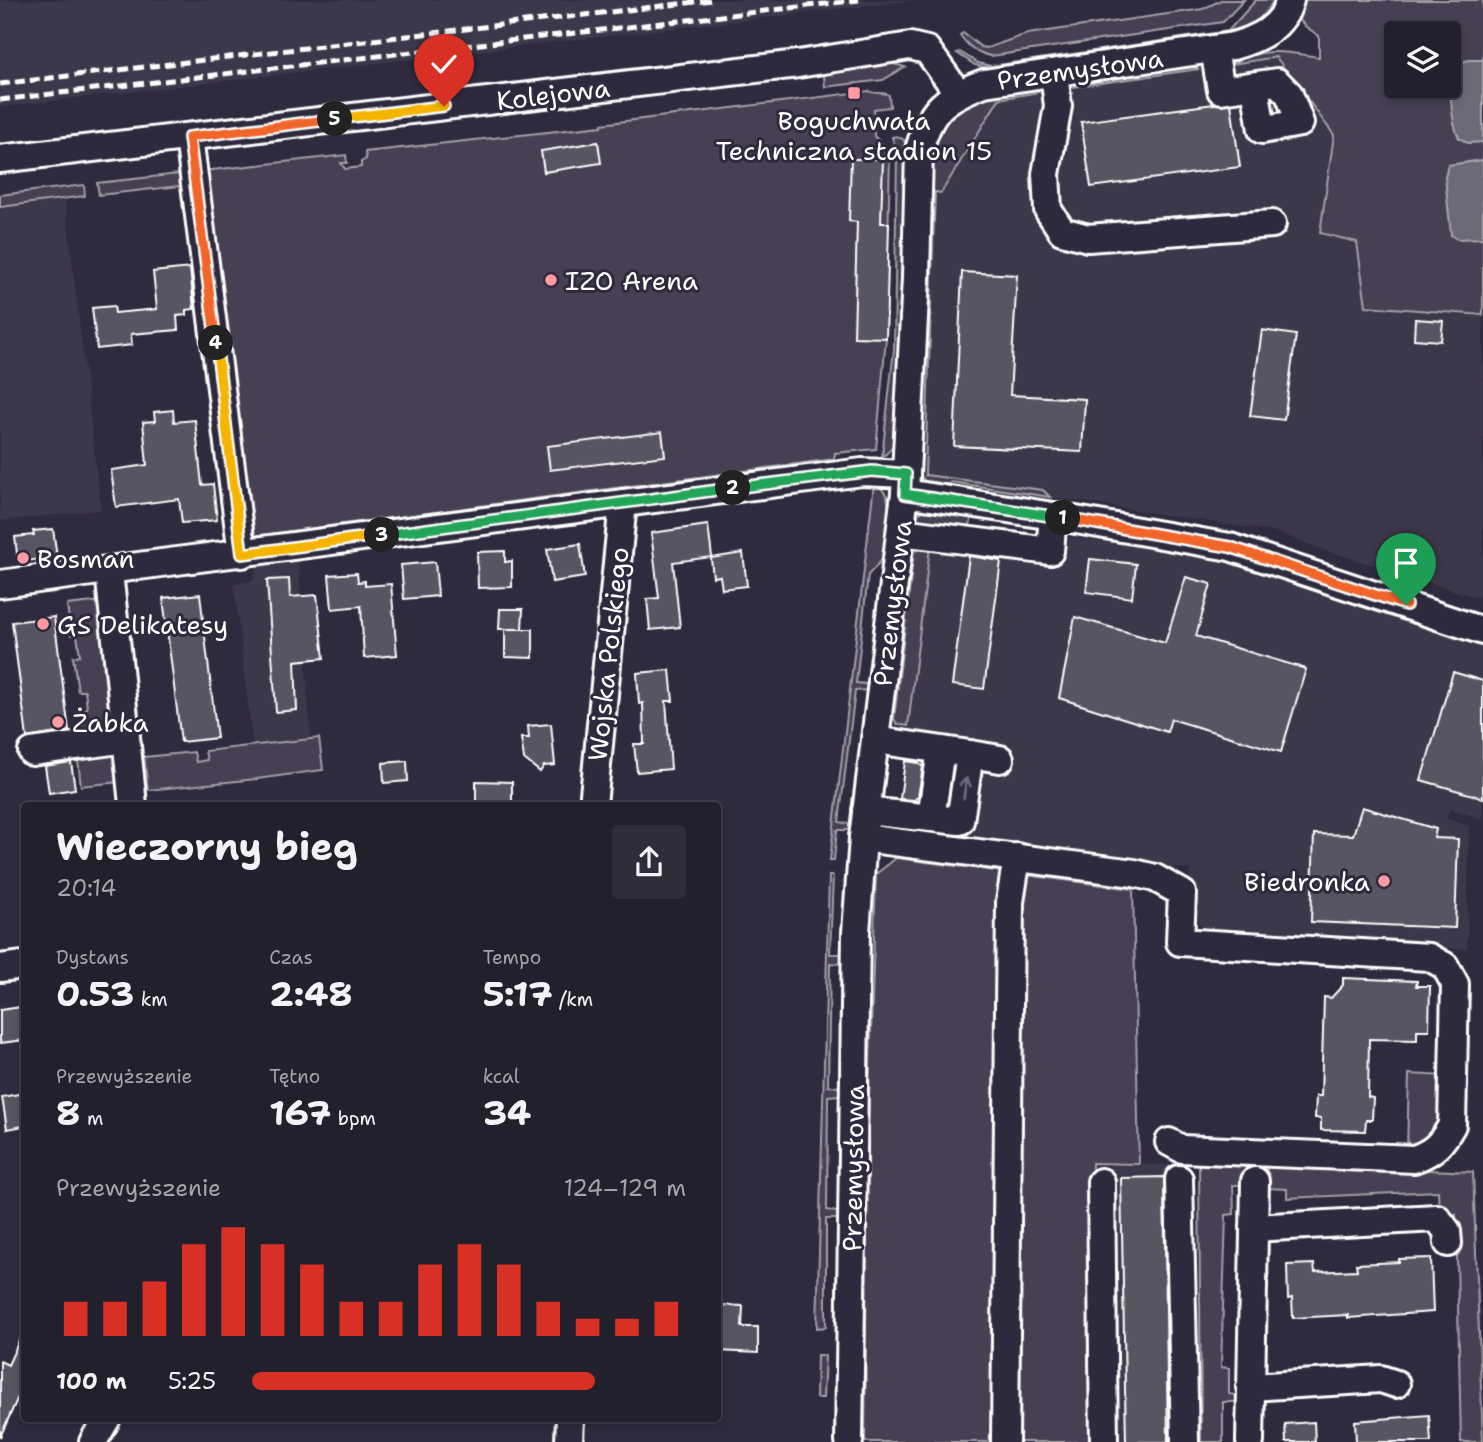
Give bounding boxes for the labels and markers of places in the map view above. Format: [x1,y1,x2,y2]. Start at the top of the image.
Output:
pin [414,34,474,106]
marker: Boguchwała Techniczna stadion 15 [846,85,862,101]
pin: 5 [318,102,352,136]
place label: Boguchwała Techniczna stadion 15 [716,103,992,168]
place label: IZO Arena [565,263,698,298]
marker: IZO Arena [543,272,559,288]
pin: 4 [198,326,234,360]
pin: 2 [716,470,750,505]
pin: 1 [1046,500,1080,536]
pin: 3 [364,518,400,552]
pin [1376,533,1436,605]
place label: Bosman [37,541,134,576]
marker: Bosman [15,550,31,566]
place label: GS Delikatesy [57,607,228,642]
marker: GS Delikatesy [35,616,51,632]
place label: Żabka [72,705,149,740]
marker: Żabka [50,714,66,730]
place label: Biedronka [1244,864,1370,899]
marker: Biedronka [1376,873,1392,889]

